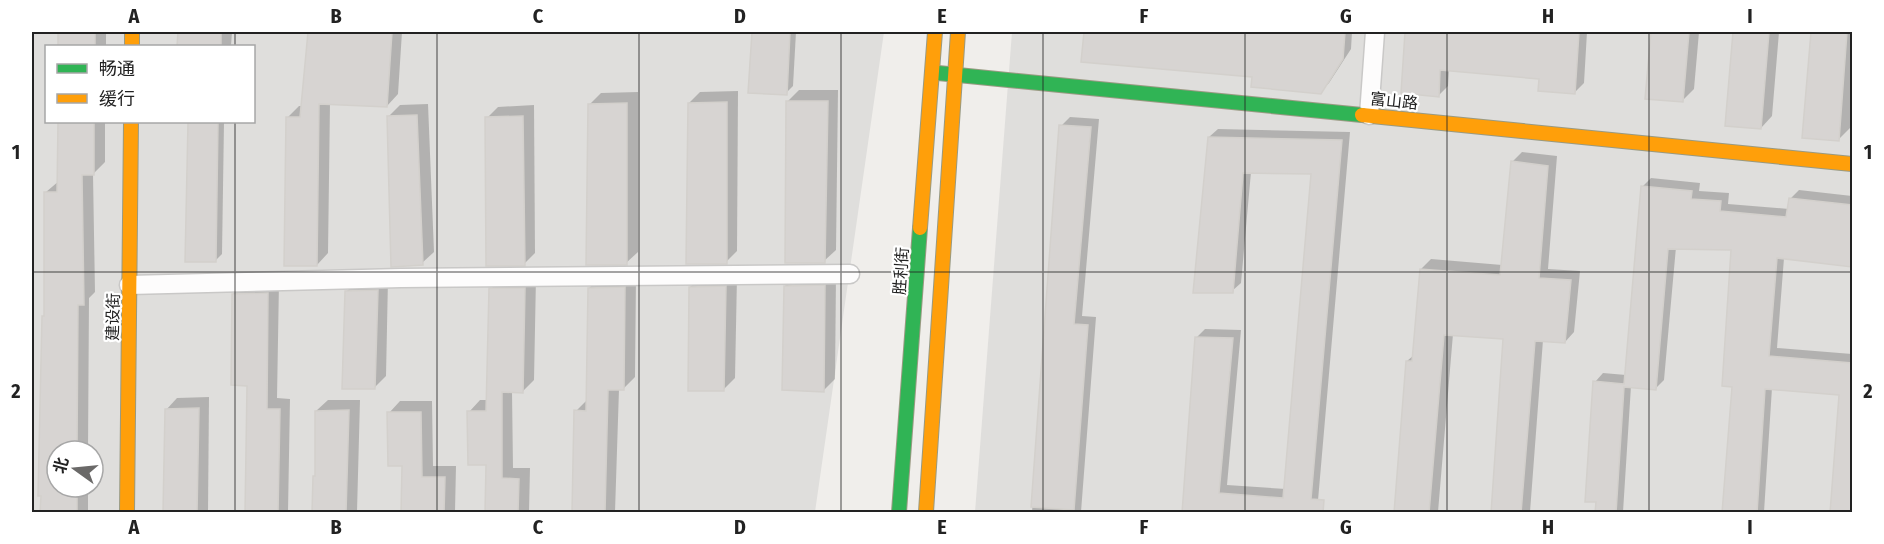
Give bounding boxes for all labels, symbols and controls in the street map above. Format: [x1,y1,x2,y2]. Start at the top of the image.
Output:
text: A [128,4,141,28]
text: B [330,4,342,28]
text: C [533,4,544,28]
text: D [734,4,746,28]
text: E [937,4,947,28]
text: F [1140,4,1149,28]
text: G [1340,4,1352,28]
text: H [1542,4,1554,28]
text: I [1747,4,1753,28]
legend [45,45,255,123]
text: 畅通 [99,58,135,80]
text: 缓行 [99,88,135,110]
street label: 富山路 [1369,89,1419,113]
text: 1 [12,140,20,164]
text: 1 [1864,140,1872,164]
street label: 胜利街 [890,246,912,296]
street label: 建设街 [103,293,123,341]
text: 2 [10,379,21,403]
text: 2 [1862,379,1873,403]
north arrow [45,439,105,499]
text: 北 [50,455,72,475]
text: A [128,515,141,539]
text: B [330,515,342,539]
text: C [533,515,544,539]
text: D [734,515,746,539]
text: E [937,515,947,539]
text: F [1140,515,1149,539]
text: G [1340,515,1352,539]
text: H [1542,515,1554,539]
text: I [1747,515,1753,539]

